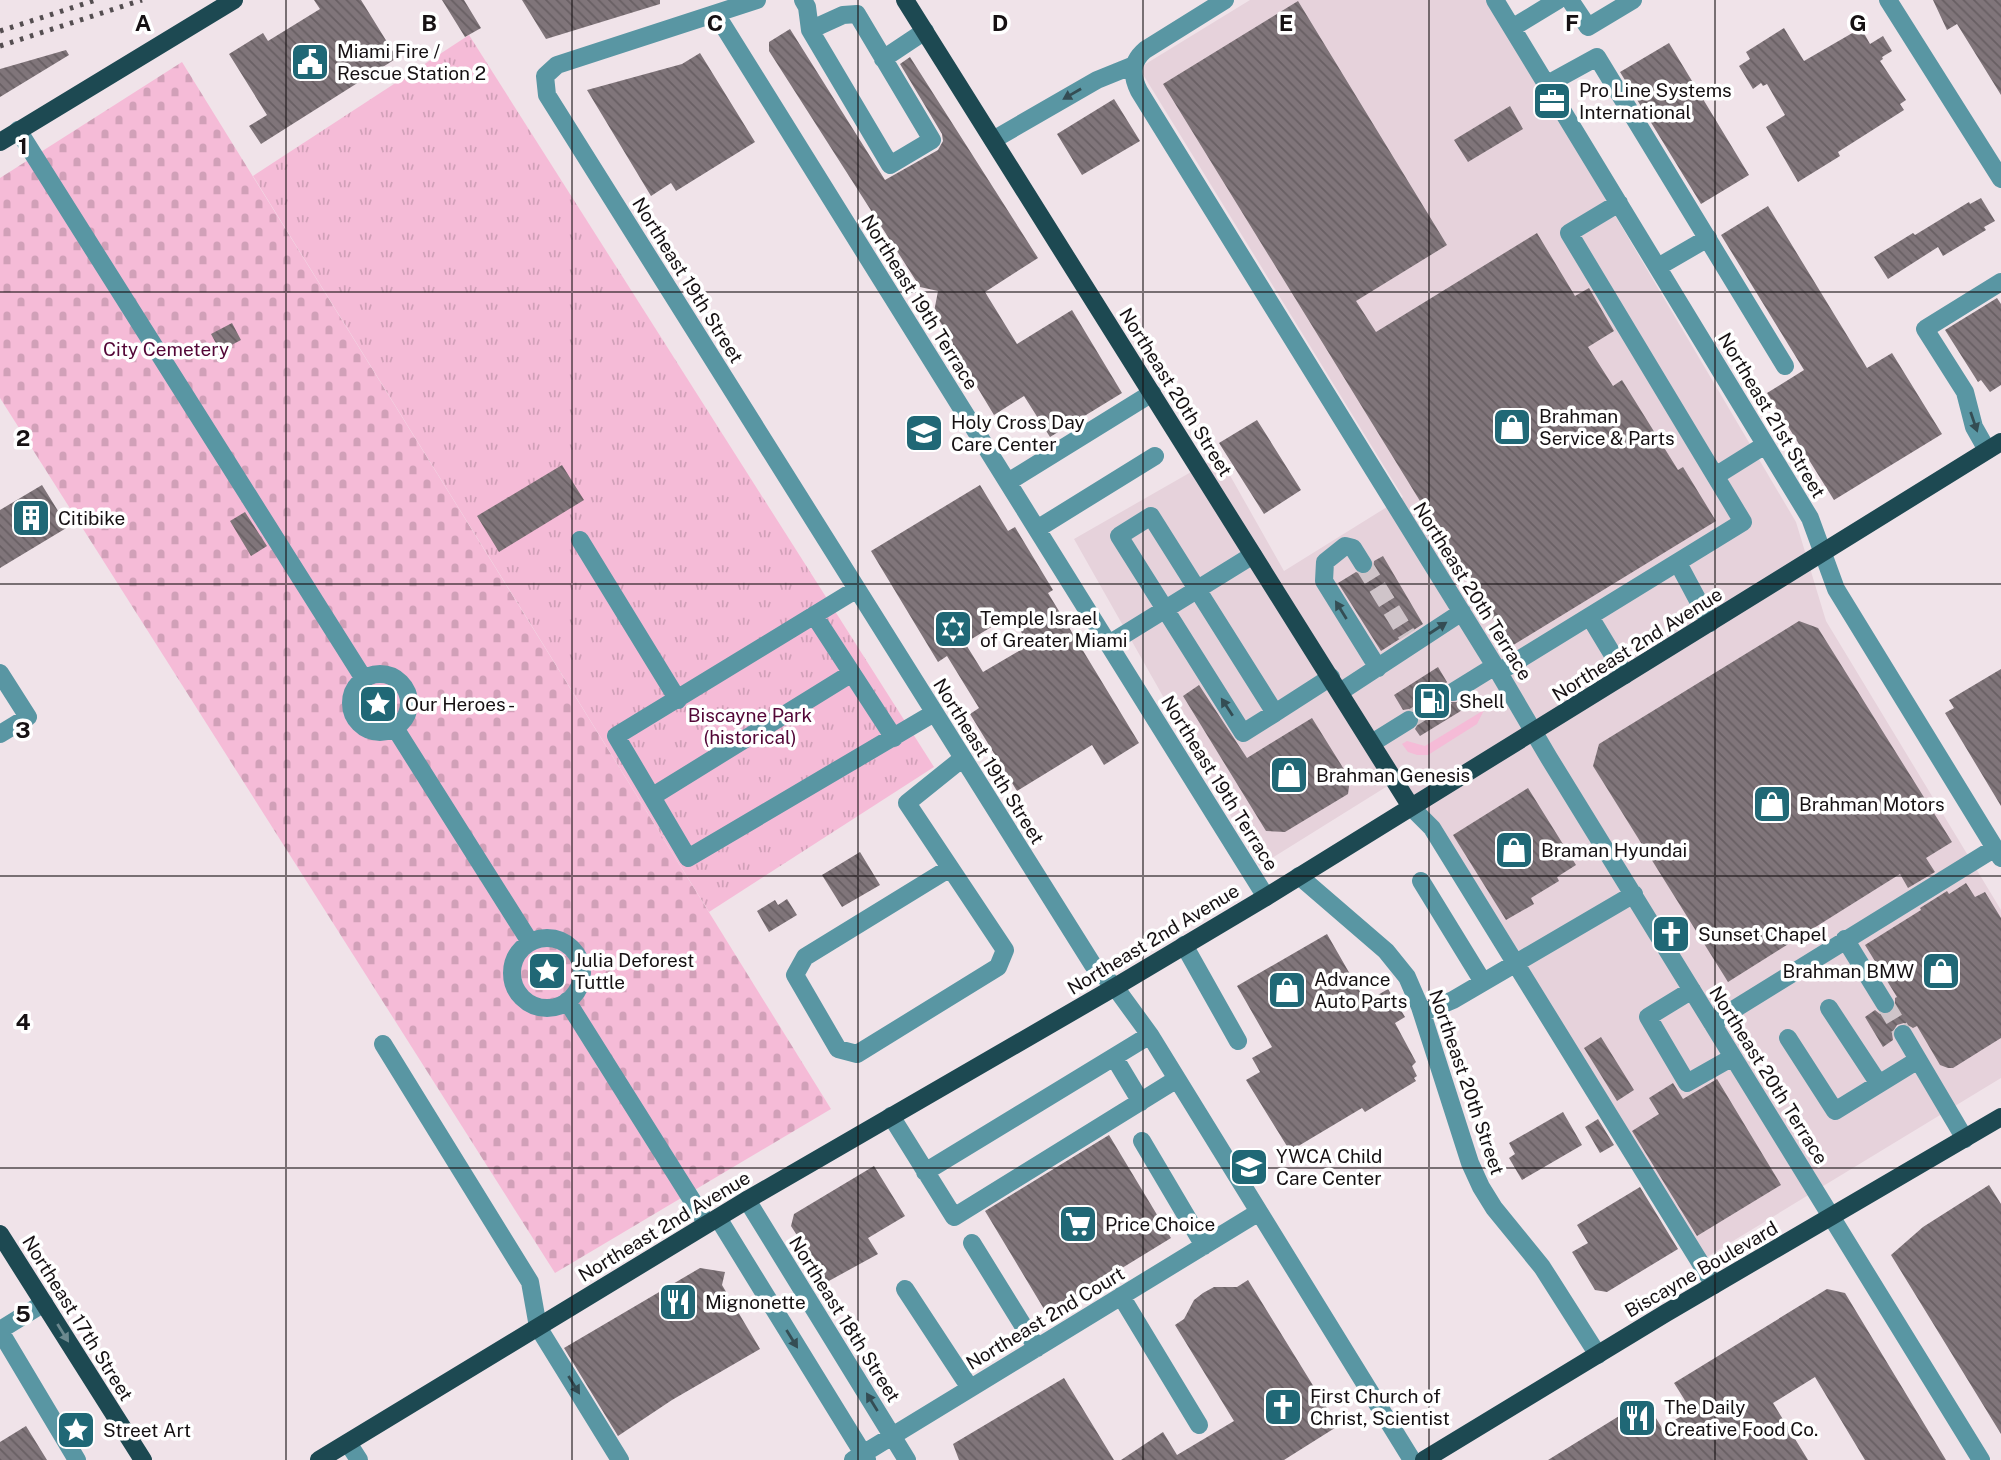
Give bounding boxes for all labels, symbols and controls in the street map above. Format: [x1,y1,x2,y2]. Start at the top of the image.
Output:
text: A [135,9,152,36]
text: B [421,9,437,36]
text: C [707,9,723,36]
text: D [992,9,1008,36]
text: E [1279,9,1293,36]
text: F [1565,9,1579,36]
text: G [1849,9,1867,36]
place label: Miami Fire / Rescue Station 2 [337,40,486,84]
public building icon: Miami Fire / Rescue Station 2 [289,41,331,83]
place label: Pro Line Systems International [1579,79,1732,123]
office icon: Pro Line Systems International [1531,80,1573,122]
one-way arrow [1063,88,1082,101]
text: 1 [18,132,28,159]
street label: Northeast 19th Street [628,193,748,367]
street label: Northeast 19th Terrace [857,210,983,394]
street label: Northeast 20th Street [1115,304,1237,480]
street label: Northeast 21st Street [1714,328,1830,502]
park label: City Cemetery [103,338,229,360]
place label: Brahman Service & Parts [1539,405,1675,449]
shop icon: Brahman Service & Parts [1491,406,1533,448]
place label: Holy Cross Day Care Center [951,411,1085,455]
one-way arrow [1969,411,1979,432]
school or university icon: Holy Cross Day Care Center [903,412,945,454]
text: 2 [16,424,30,451]
building icon: Citibike [10,497,52,539]
street label: Northeast 20th Terrace [1409,498,1537,684]
place label: Citibike [58,507,125,529]
street label: Northeast 2nd Avenue [1548,583,1726,705]
one-way arrow [1335,600,1348,619]
place label: Temple Israel of Greater Miami [980,607,1128,651]
synagogue icon: Temple Israel of Greater Miami [932,608,974,650]
one-way arrow [1428,621,1448,634]
street label: Northeast 19th Street [929,674,1049,848]
fuel station icon: Shell [1411,680,1453,722]
place icon: Our Heroes - [357,683,399,725]
place label: Shell [1459,690,1505,712]
street label: Northeast 19th Terrace [1157,691,1283,875]
place label: Our Heroes - [405,693,515,715]
one-way arrow [1220,697,1233,717]
park label: Biscayne Park (historical) [688,704,813,748]
text: 3 [15,716,31,743]
shop icon: Brahman Genesis [1268,754,1310,796]
place label: Brahman Genesis [1316,764,1470,786]
shop icon: Brahman Motors [1751,783,1793,825]
place label: Brahman Motors [1799,793,1945,815]
shop icon: Braman Hyundai [1493,829,1535,871]
place label: Braman Hyundai [1541,839,1687,861]
street label: Northeast 2nd Avenue [1063,879,1243,999]
church icon: Sunset Chapel [1650,913,1692,955]
place label: Sunset Chapel [1698,923,1827,945]
place label: Julia Deforest Tuttle [574,949,695,993]
place icon: Julia Deforest Tuttle [526,950,568,992]
shop icon: Brahman BMW [1920,950,1962,992]
place label: Brahman BMW [1782,960,1914,982]
place label: Advance Auto Parts [1314,968,1407,1012]
shop icon: Advance Auto Parts [1266,969,1308,1011]
street label: Northeast 20th Terrace [1705,982,1833,1168]
street label: Northeast 20th Street [1425,987,1509,1177]
text: 4 [15,1008,31,1035]
place label: YWCA Child Care Center [1276,1145,1382,1189]
school or university icon: YWCA Child Care Center [1228,1146,1270,1188]
street label: Northeast 2nd Avenue [574,1166,754,1286]
supermarket icon: Price Choice [1057,1203,1099,1245]
place label: Price Choice [1105,1213,1215,1235]
street label: Biscayne Boulevard [1621,1216,1781,1322]
street label: Northeast 17th Street [18,1231,138,1405]
street label: Northeast 18th Street [785,1232,905,1406]
street label: Northeast 2nd Court [962,1262,1128,1374]
restaurant icon: Mignonette [657,1281,699,1323]
place label: Mignonette [705,1291,806,1313]
text: 5 [15,1300,31,1327]
one-way arrow [56,1323,69,1342]
one-way arrow [786,1329,799,1348]
one-way arrow [567,1376,580,1395]
place label: First Church of Christ, Scientist [1310,1385,1450,1429]
church icon: First Church of Christ, Scientist [1262,1386,1304,1428]
one-way arrow [865,1392,878,1411]
place label: The Daily Creative Food Co. [1664,1396,1818,1440]
restaurant icon: The Daily Creative Food Co. [1616,1397,1658,1439]
place icon: Street Art [55,1409,97,1451]
place label: Street Art [103,1419,191,1441]

